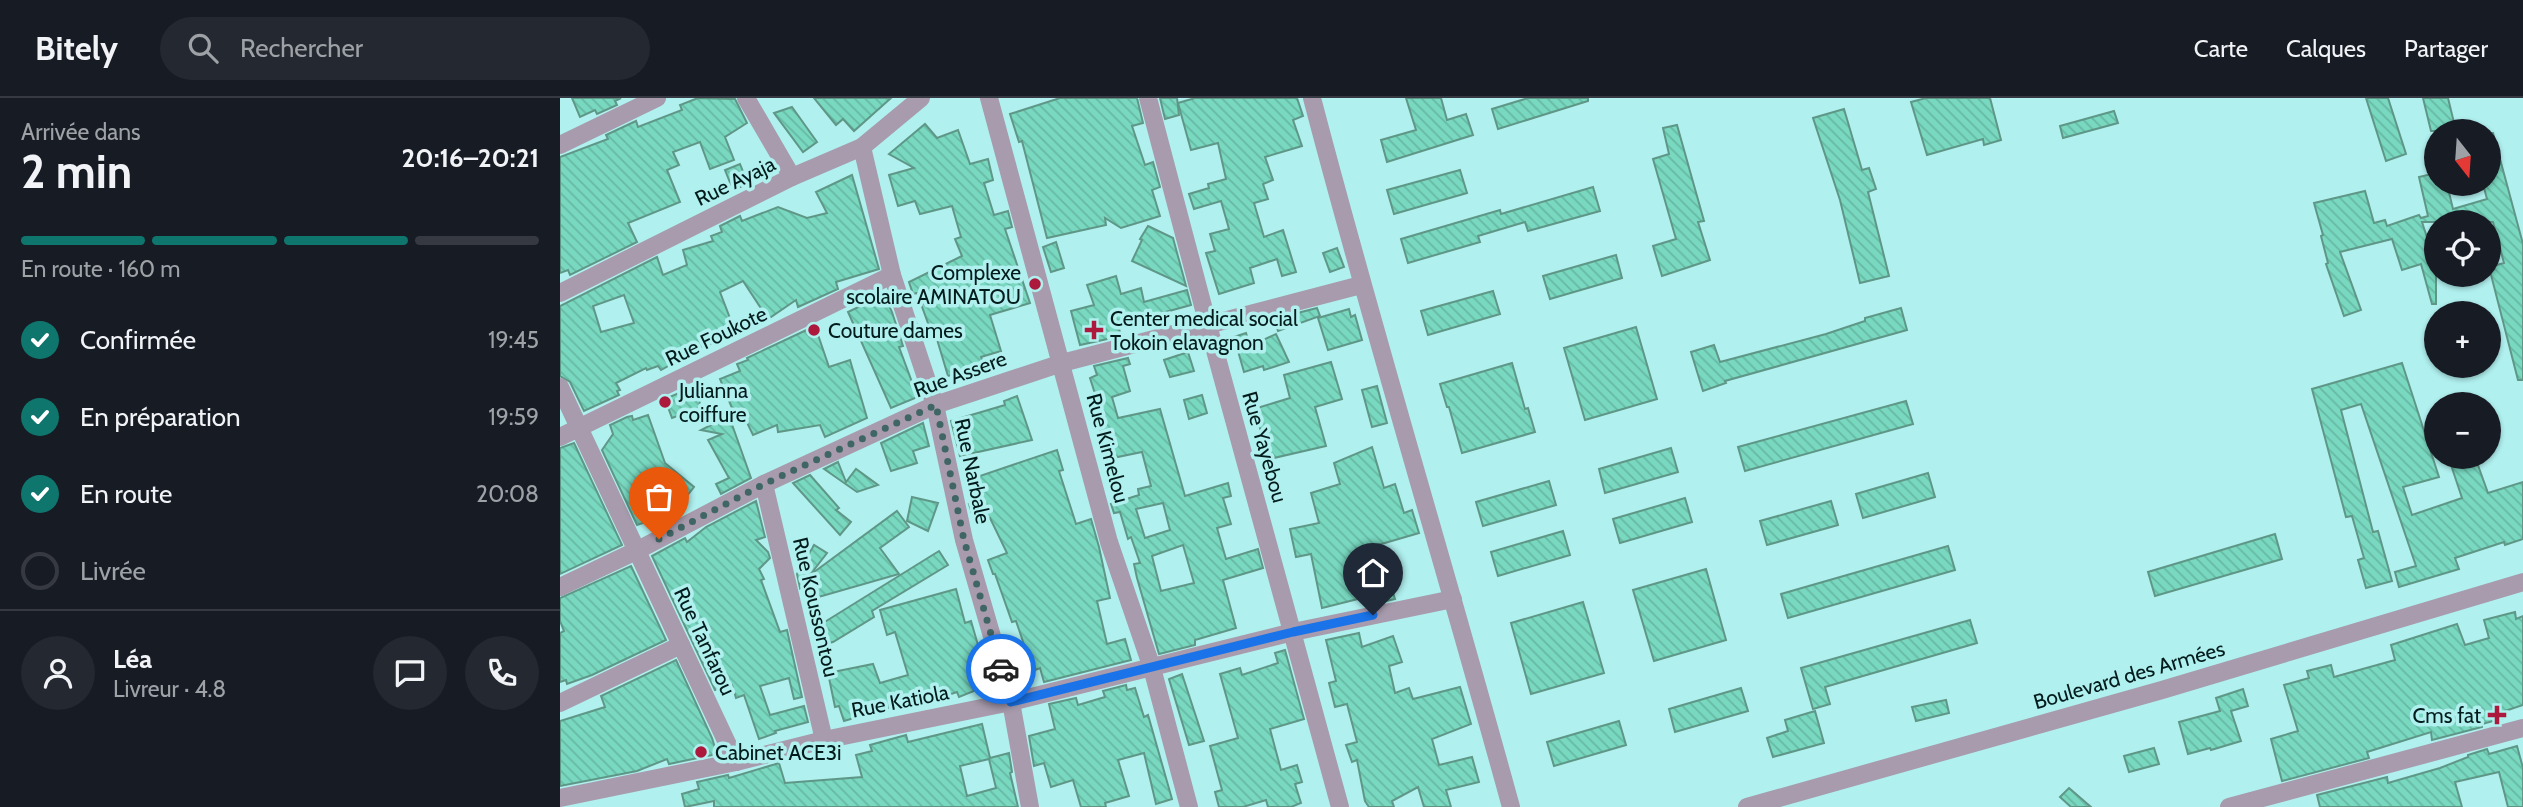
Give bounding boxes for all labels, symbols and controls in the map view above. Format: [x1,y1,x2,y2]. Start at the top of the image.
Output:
search box [160,17,650,80]
text: Bitely [35,28,118,68]
icon: search [184,29,222,67]
text: Rechercher [240,32,363,64]
text: Carte [2194,34,2248,63]
text: Calques [2286,34,2366,63]
text: Partager [2404,34,2488,63]
text: Arrivée dans [21,118,141,146]
north arrow [2424,119,2501,196]
map controls [2424,119,2501,469]
text: 20:16–20:21 [402,142,539,174]
text: 2 min [21,144,132,200]
street label: Rue Ayaja [691,151,780,212]
button: locate [2424,210,2501,287]
text: En route · 160 m [21,255,180,283]
place label: Complexe scolaire AMINATOU [846,260,1021,309]
marker: Complexe scolaire AMINATOU [1027,276,1043,292]
street label: Rue Foukote [661,301,771,371]
button: + [2424,301,2501,378]
place label: Center medical social Tokoin elavagnon [1110,306,1298,355]
place label: Couture dames [828,318,963,343]
marker: Center medical social Tokoin elavagnon [1084,320,1104,340]
icon: check [21,321,59,359]
marker: Couture dames [806,322,822,338]
text: Confirmée [80,324,196,356]
text: 19:45 [488,326,539,354]
street label: Rue Assere [910,346,1010,402]
place label: Julianna coiffure [678,378,748,427]
street label: Rue Yayebou [1237,389,1293,505]
street label: Rue Kimelou [1081,391,1135,505]
button: − [2424,392,2501,469]
marker: Julianna coiffure [657,394,673,410]
icon: check [21,398,59,436]
text: En préparation [80,401,241,433]
text: 19:59 [488,403,539,431]
street label: Rue Narbale [950,416,996,526]
pin [629,467,689,539]
icon: check [21,475,59,513]
text: En route [80,478,172,510]
icon: bag [640,478,678,516]
text: 20:08 [476,480,539,508]
street label: Rue Koussontou [788,535,844,679]
pin [1343,543,1403,615]
icon: home [1354,554,1392,592]
text: Livrée [80,555,146,587]
street label: Rue Tanfarou [669,583,741,699]
courier [966,634,1036,704]
button: person [21,636,95,710]
button: chat [373,636,447,710]
button: phone [465,636,539,710]
street label: Boulevard des Armées [2031,636,2228,714]
text: Léa [113,643,152,675]
icon: car [982,650,1020,688]
text: Livreur · 4.8 [113,675,226,703]
street label: Rue Katiola [849,679,951,723]
place label: Cms fat [2413,703,2481,728]
marker: Cms fat [2487,705,2507,725]
place label: Cabinet ACE3i [715,740,842,765]
marker: Cabinet ACE3i [693,744,709,760]

